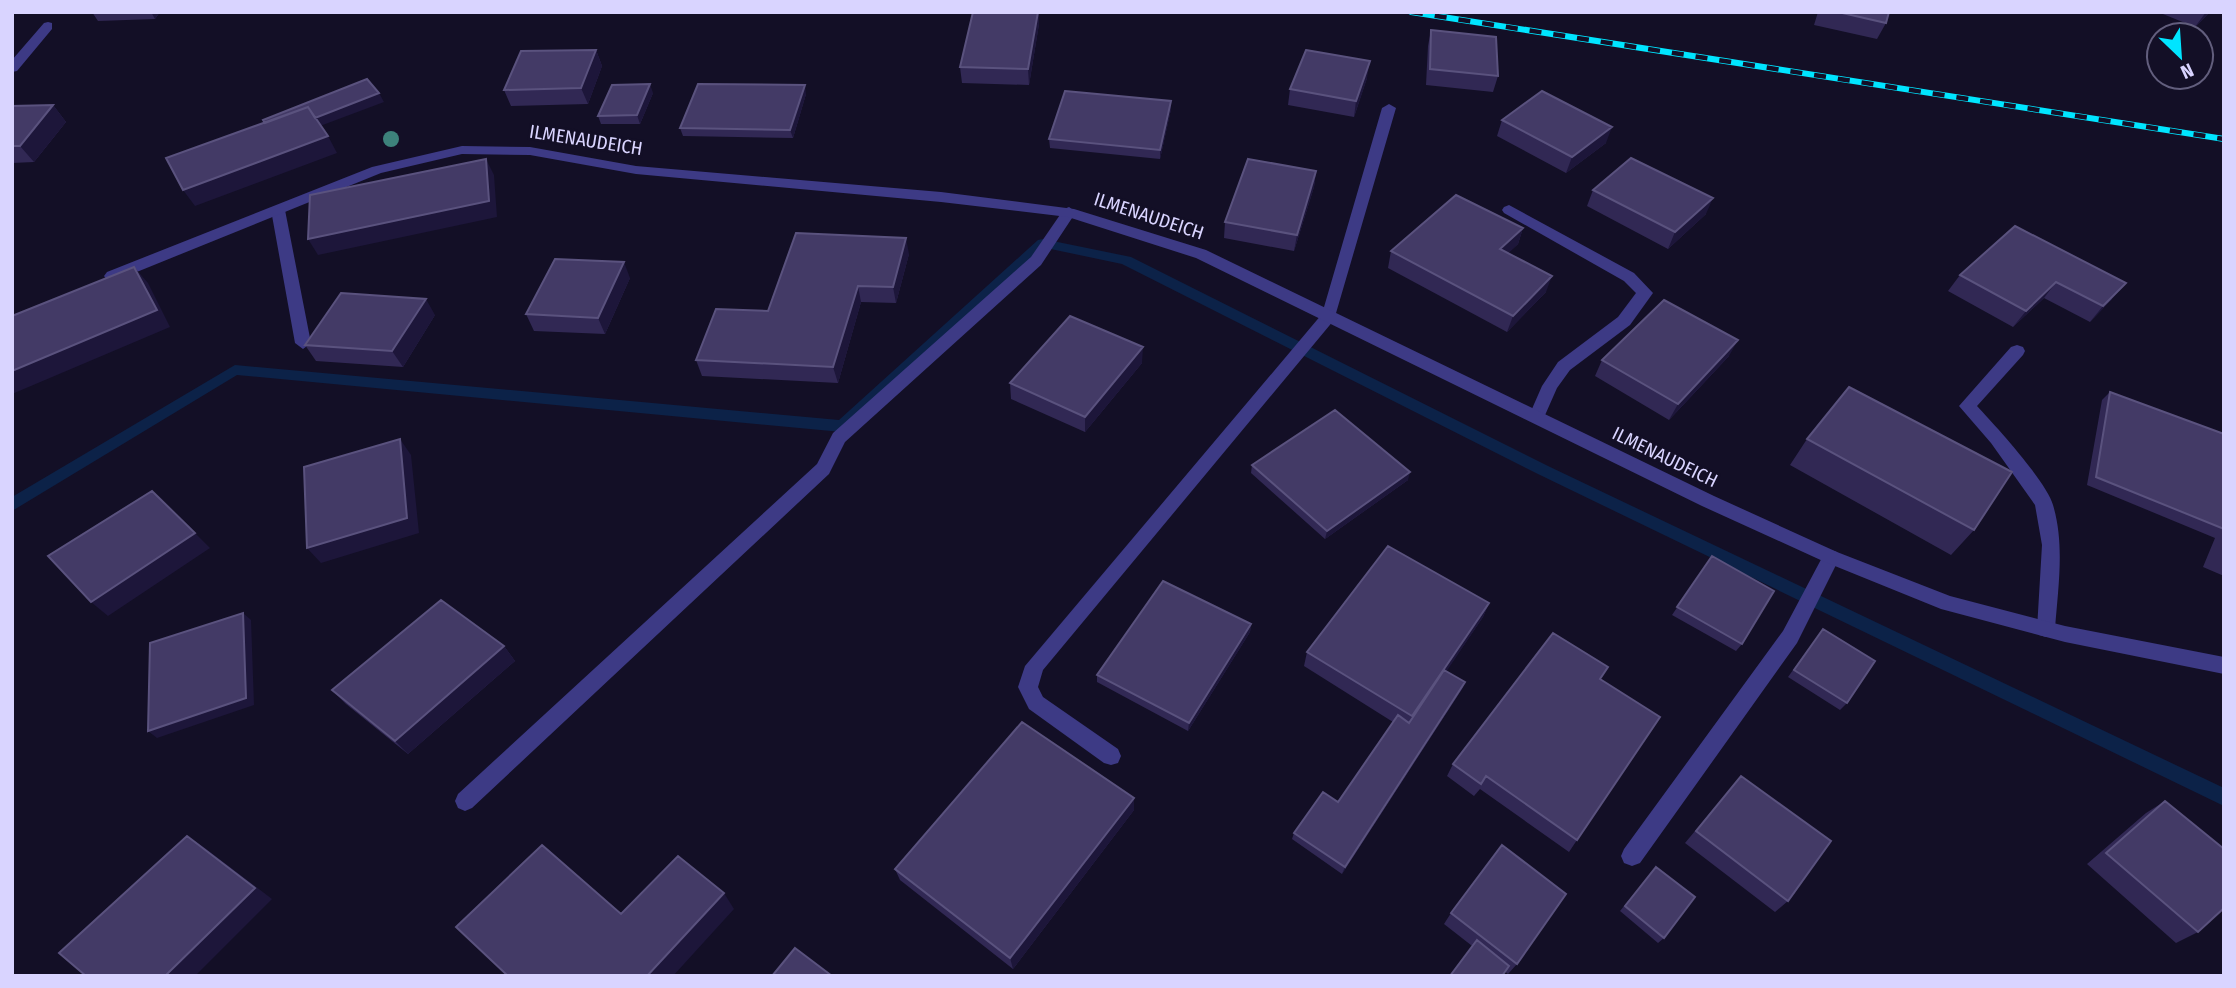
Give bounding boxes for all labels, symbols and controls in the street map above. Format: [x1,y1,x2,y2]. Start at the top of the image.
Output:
north arrow [2145,21,2215,91]
text: N [2177,58,2197,84]
street label: ILMENAUDEICH [528,120,644,160]
street label: ILMENAUDEICH [1091,187,1207,245]
street label: ILMENAUDEICH [1609,422,1721,492]

